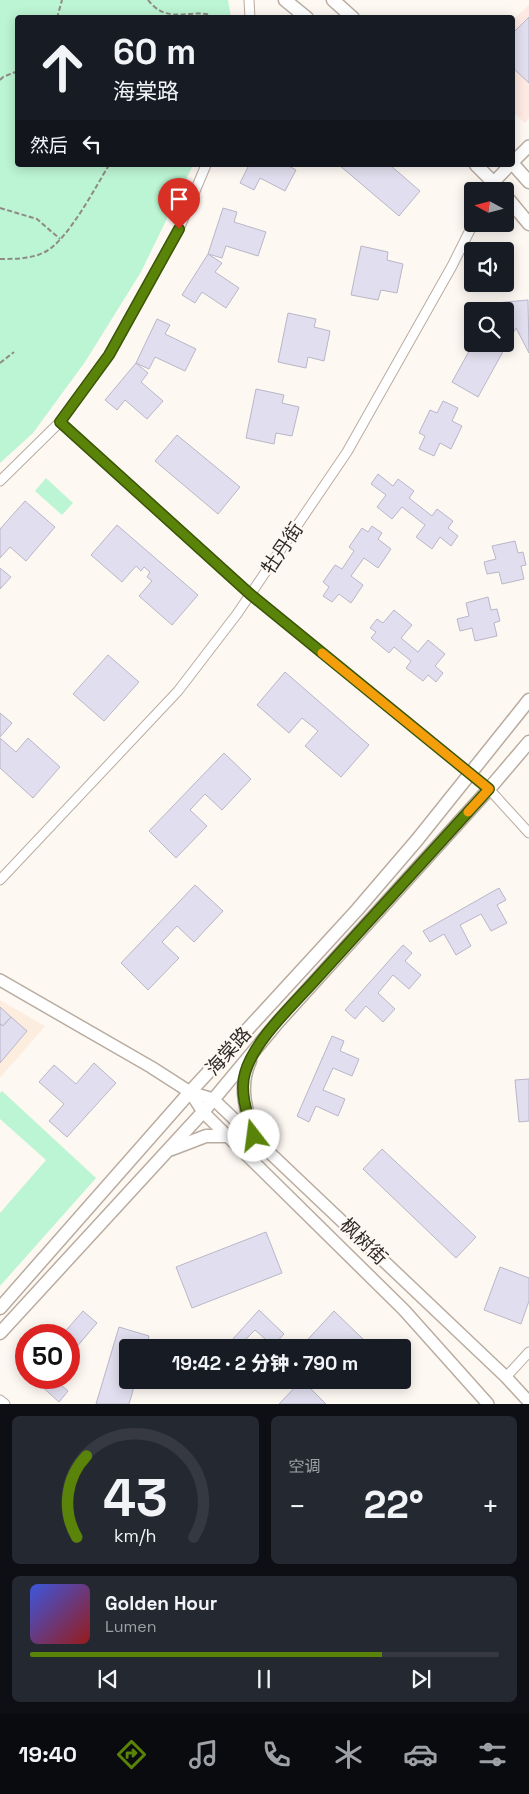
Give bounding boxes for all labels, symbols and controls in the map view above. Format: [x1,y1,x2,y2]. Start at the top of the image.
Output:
text: 60 m [113,30,196,74]
icon: ahead [30,35,95,100]
text: 海棠路 [113,77,179,105]
icon: left [78,130,106,158]
text: 然后 [30,133,68,158]
pin [158,178,200,229]
north arrow [464,182,514,232]
map controls [464,182,514,352]
icon: arrive [165,185,193,213]
button: sound [464,242,514,292]
button: search [464,302,514,352]
street label: 牡丹街 [256,518,309,579]
street label: 海棠路 [200,1022,257,1081]
position arrow [227,1109,279,1161]
street label: 枫树街 [334,1213,393,1270]
speed limit sign: 50 [15,1324,80,1389]
text: 19:42 · 2 分钟 · 790 m [172,1351,358,1376]
text: 空调 [289,1456,321,1477]
text: 43 [103,1465,168,1531]
text: 22° [364,1481,424,1529]
text: − [289,1488,306,1524]
text: + [482,1488,499,1524]
text: km/h [114,1524,157,1547]
text: Golden Hour [105,1591,217,1616]
text: Lumen [105,1616,157,1637]
icon: previous [94,1665,122,1693]
icon: pause [250,1665,278,1693]
icon: next [407,1665,435,1693]
icon: directions [114,1737,149,1772]
icon: music [186,1737,221,1772]
icon: phone [259,1737,294,1772]
icon: climate [331,1737,366,1772]
icon: car [403,1737,438,1772]
icon: filters [475,1737,510,1772]
text: 19:40 [19,1740,77,1768]

